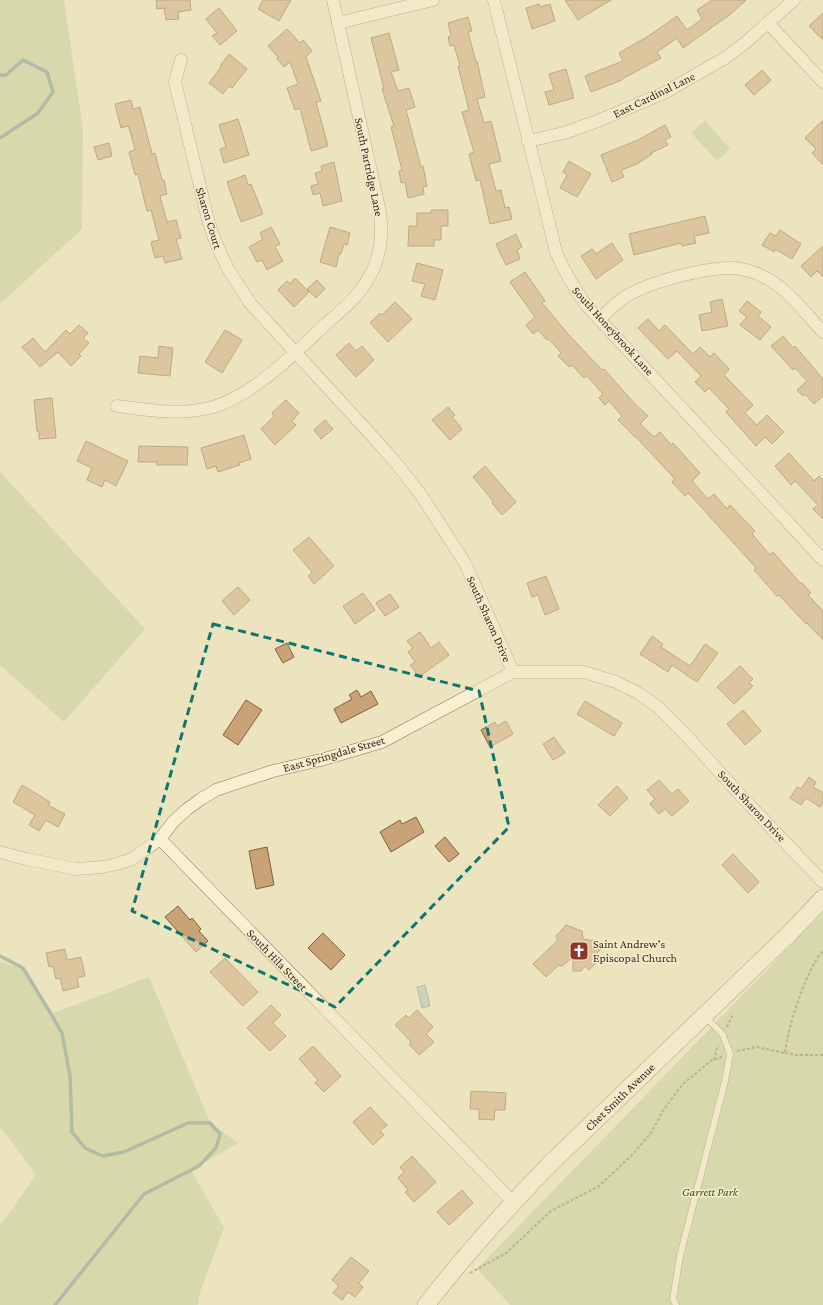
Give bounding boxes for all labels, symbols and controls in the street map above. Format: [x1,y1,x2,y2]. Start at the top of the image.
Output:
street label: East Cardinal Lane [611,69,697,121]
street label: South Partridge Lane [352,116,386,218]
street label: Sharon Court [193,185,225,252]
street label: South Honeybrook Lane [569,284,657,378]
street label: South Sharon Drive [464,574,514,664]
street label: East Springdale Street [282,732,387,775]
street label: South Sharon Drive [715,767,789,845]
street label: South Hila Street [244,926,311,995]
place label: Saint Andrew's Episcopal Church [593,937,678,965]
church icon: Saint Andrew's Episcopal Church [568,940,590,962]
street label: Chet Smith Avenue [582,1060,658,1134]
park label: Garrett Park [682,1185,739,1199]

